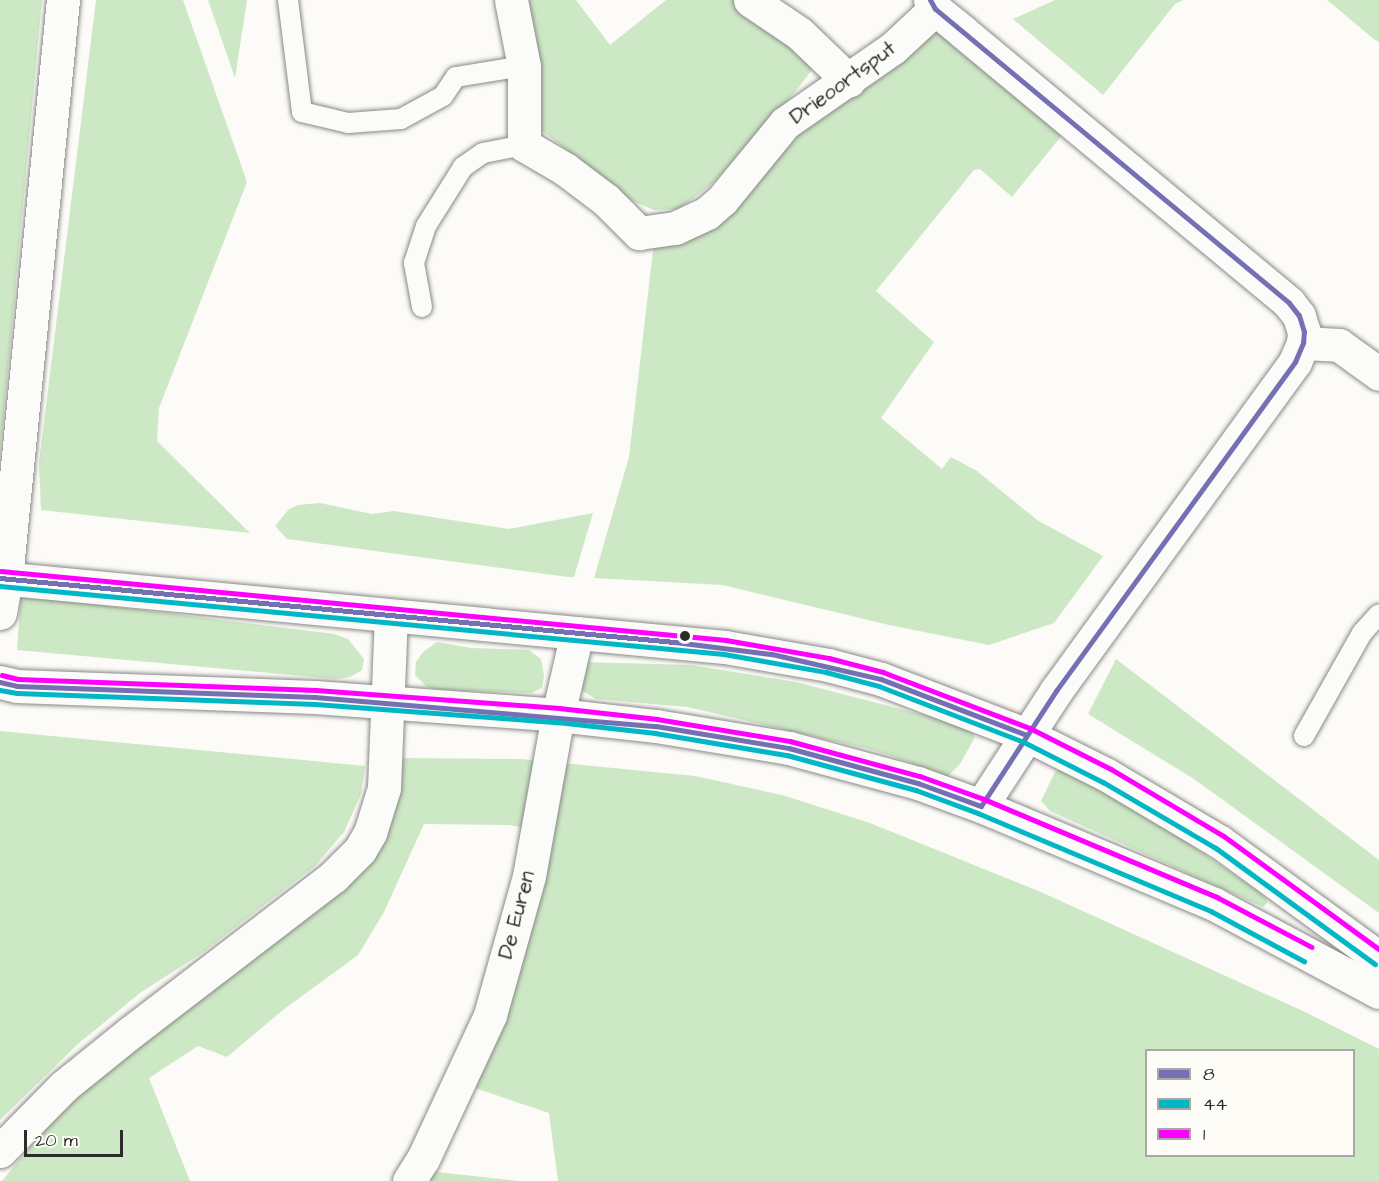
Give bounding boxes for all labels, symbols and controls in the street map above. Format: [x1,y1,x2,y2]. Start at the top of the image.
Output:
street label: Drieoortsput [785,36,901,130]
unlabelled marker [679,630,691,642]
street label: De Euren [493,868,541,962]
legend [1145,1049,1355,1157]
text: 8 [1203,1062,1215,1087]
text: 44 [1203,1092,1228,1117]
scale bar [27,1118,126,1156]
text: 1 [1203,1122,1205,1147]
text: 20 m [35,1128,78,1153]

